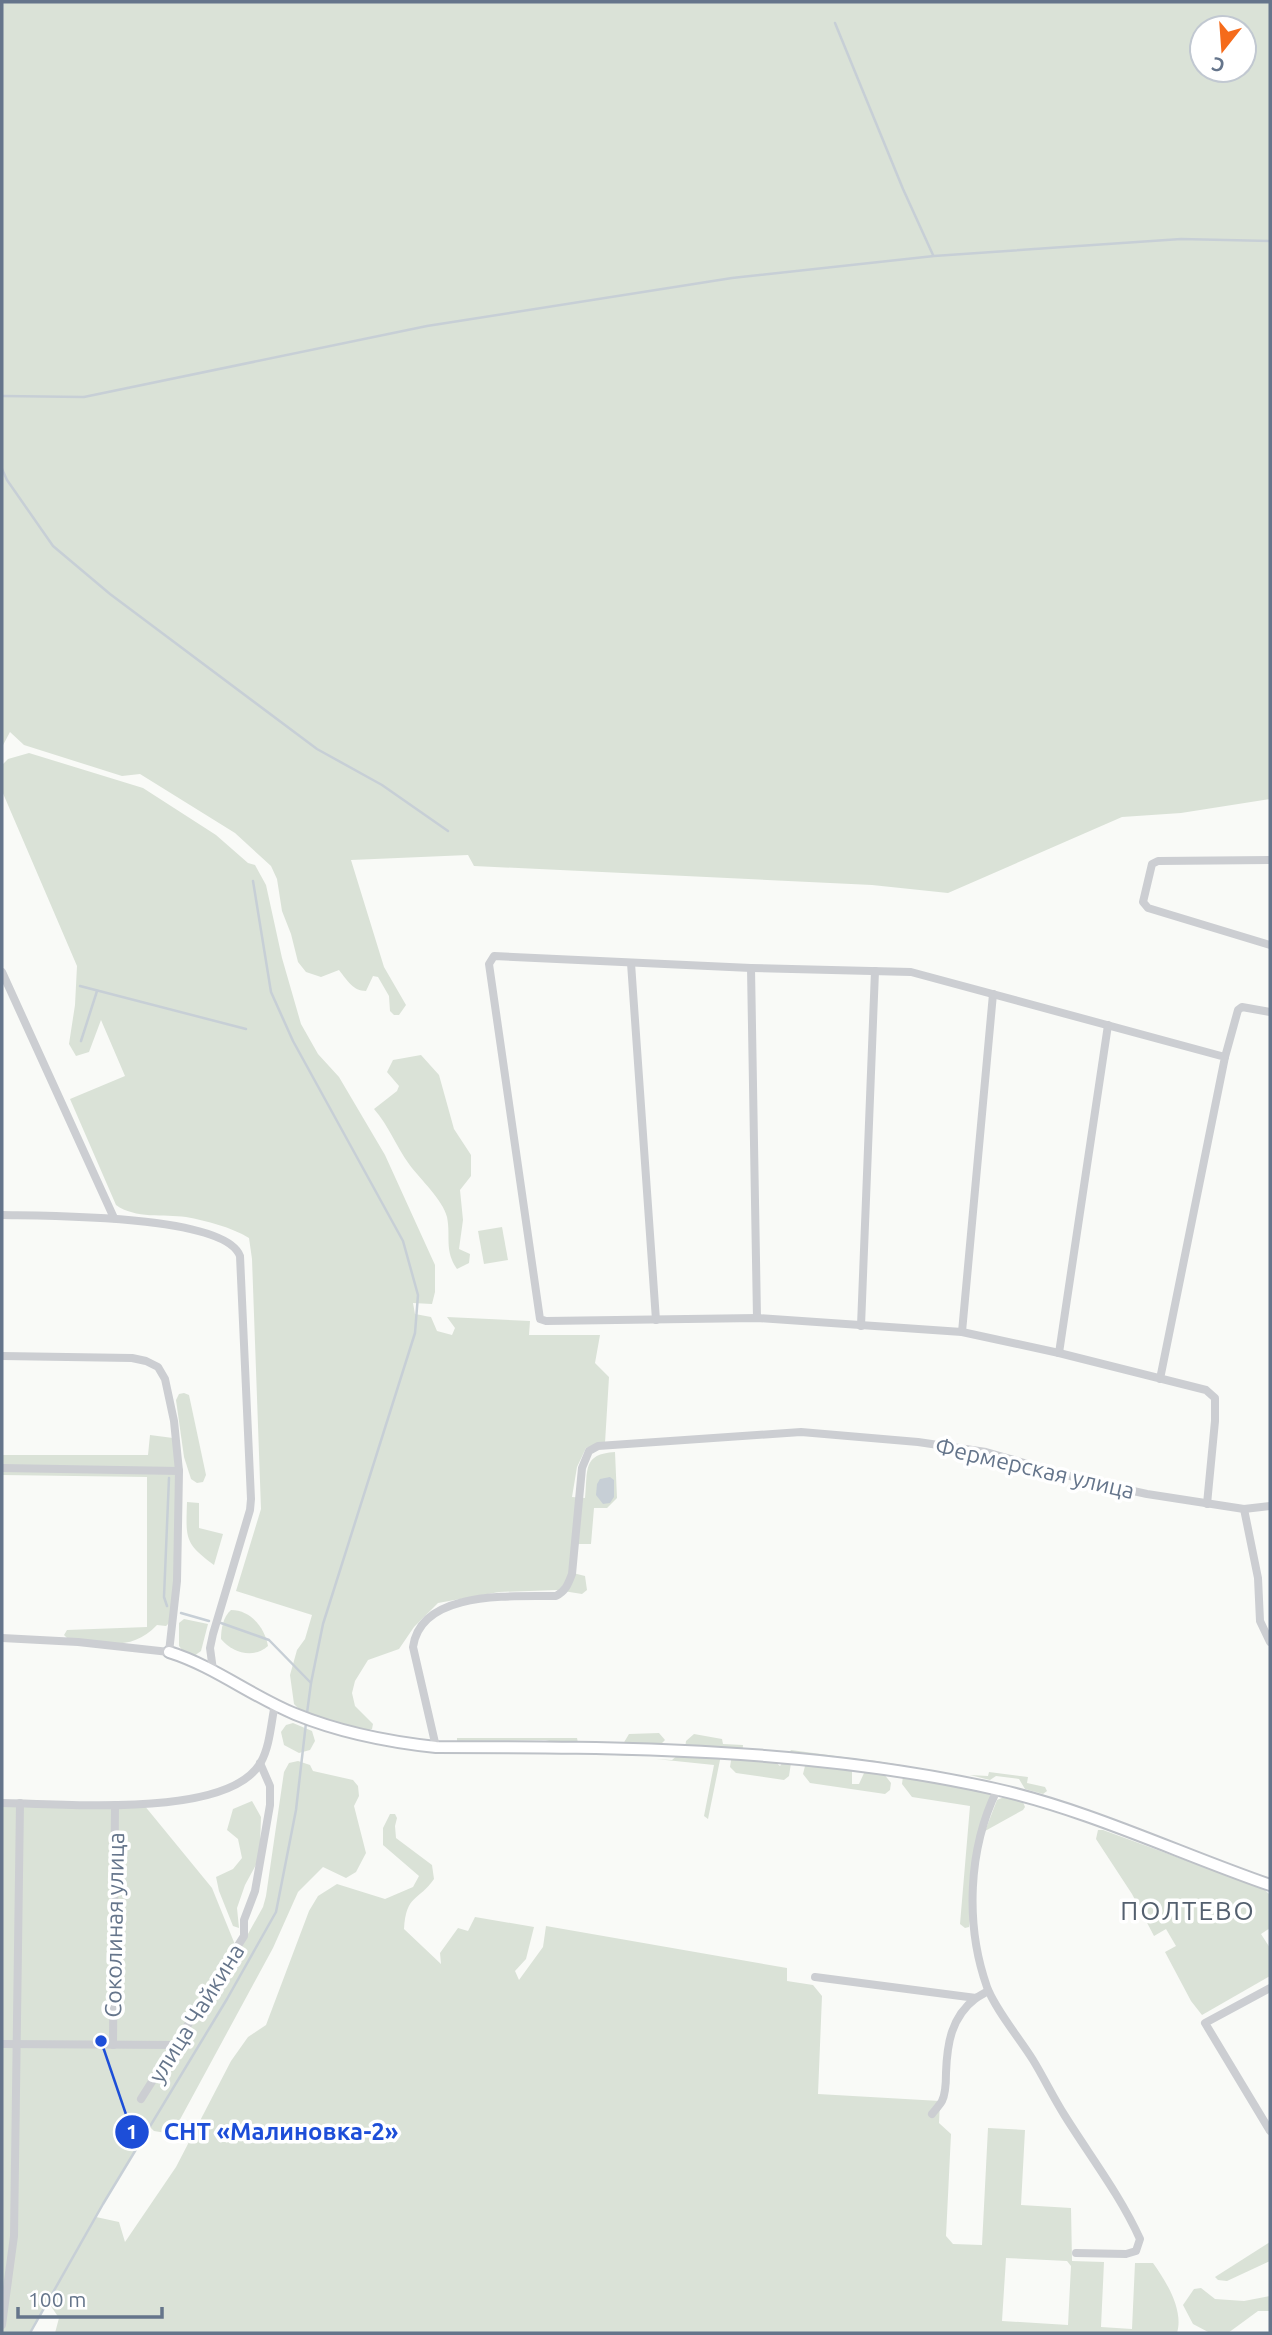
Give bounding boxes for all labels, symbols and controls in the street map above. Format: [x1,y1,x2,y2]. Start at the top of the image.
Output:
north arrow [1188,14,1258,84]
text: С [1209,53,1227,78]
street label: Фермерская улица [933,1433,1137,1503]
street label: Соколиная улица [100,1832,128,2018]
district label: ПОЛТЕВО [1120,1896,1256,1925]
street label: улица Чайкина [143,1939,249,2087]
callout: СНТ «Малиновка-2» [115,2110,413,2155]
text: СНТ «Малиновка-2» [164,2118,399,2145]
text: 1 [126,2119,138,2143]
scale bar [18,2276,161,2320]
text: 100 m [28,2287,86,2311]

